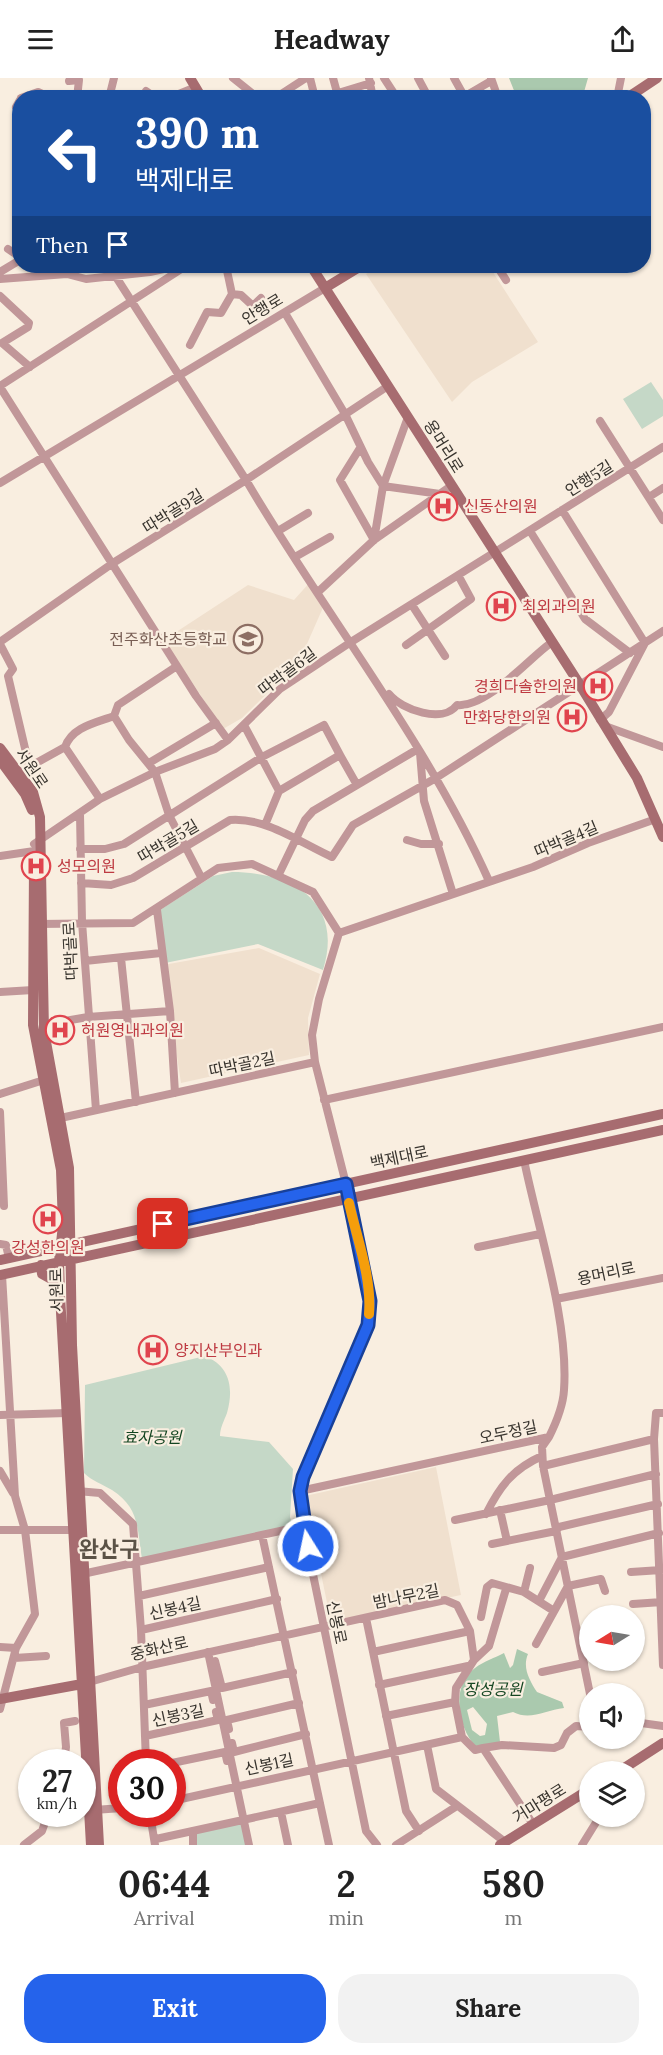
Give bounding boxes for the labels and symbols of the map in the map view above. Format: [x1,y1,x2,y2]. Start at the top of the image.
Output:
street label: 안행로 [238,289,286,329]
street label: 용머리로 [420,416,468,476]
street label: 안행5길 [561,456,617,500]
street label: 따박골9길 [139,484,207,538]
hospital icon: 신동산의원 [427,490,459,522]
place label: 신동산의원 [464,496,538,516]
hospital icon: 최외과의원 [485,590,517,622]
place label: 최외과의원 [522,596,596,616]
school or university icon: 전주화산초등학교 [232,623,264,655]
place label: 전주화산초등학교 [109,629,227,649]
street label: 따박골6길 [254,643,320,699]
hospital icon: 경희다솔한의원 [582,670,614,702]
place label: 경희다솔한의원 [474,676,577,696]
hospital icon: 만화당한의원 [556,701,588,733]
place label: 만화당한의원 [463,707,551,727]
street label: 서원로 [11,744,53,792]
street label: 따박골5길 [134,815,202,867]
street label: 따박골4길 [531,817,601,861]
hospital icon: 성모의원 [20,850,52,882]
place label: 성모의원 [57,856,116,876]
street label: 따박골로 [58,921,82,981]
hospital icon: 허원영내과의원 [44,1014,76,1046]
place label: 허원영내과의원 [81,1020,184,1040]
street label: 따박골2길 [207,1047,277,1081]
street label: 백제대로 [368,1141,430,1173]
pin [137,1198,188,1249]
hospital icon: 강성한의원 [32,1203,64,1235]
place label: 강성한의원 [11,1237,85,1257]
street label: 용머리로 [575,1257,637,1289]
street label: 서원로 [46,1267,66,1312]
hospital icon: 양지산부인과 [137,1334,169,1366]
place label: 양지산부인과 [174,1340,263,1360]
street label: 오두정길 [477,1416,539,1448]
park label: 효자공원 [123,1427,183,1447]
position arrow [276,1514,340,1578]
district label: 완산구 [79,1535,139,1563]
street label: 밤나무2길 [371,1580,441,1612]
street label: 신봉4길 [147,1592,203,1624]
street label: 신봉로 [323,1598,351,1646]
north arrow [579,1605,645,1671]
street label: 중화산로 [128,1632,190,1664]
park label: 장성공원 [464,1679,524,1699]
street label: 신봉3길 [150,1700,206,1730]
speed limit sign: 30 [108,1749,186,1827]
street label: 신봉1길 [242,1749,296,1779]
street label: 거마평로 [509,1779,569,1827]

